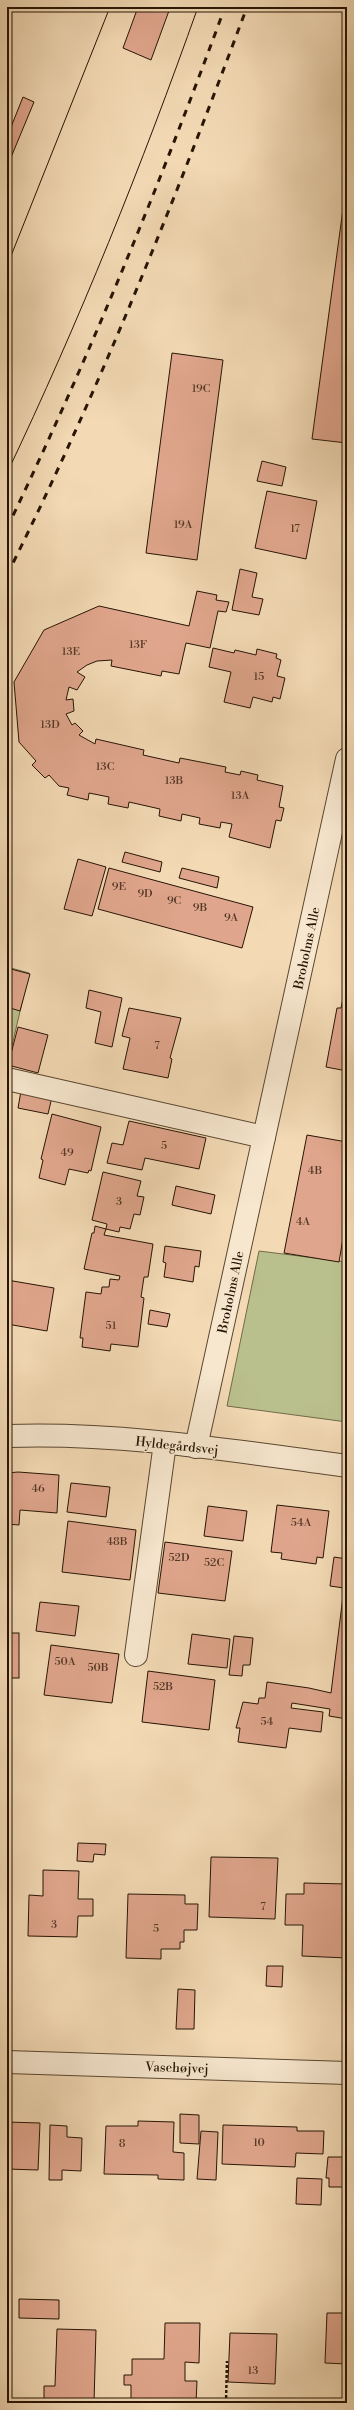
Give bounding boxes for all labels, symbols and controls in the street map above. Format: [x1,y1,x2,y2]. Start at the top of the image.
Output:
house number: 19C [192,382,210,396]
house number: 19A [174,518,193,532]
house number: 17 [290,522,300,536]
house number: 13F [129,638,147,652]
house number: 13E [62,645,81,659]
house number: 15 [254,670,264,684]
house number: 13D [40,718,60,732]
house number: 13C [96,760,114,774]
house number: 13B [165,774,184,788]
house number: 13A [231,789,250,803]
house number: 9E [112,880,127,894]
house number: 9D [137,887,153,901]
house number: 9C [167,894,181,908]
house number: 9B [193,901,207,915]
street label: Broholms Alle [290,905,324,992]
house number: 9A [224,911,239,925]
house number: 7 [154,1039,160,1053]
house number: 5 [161,1139,167,1153]
house number: 49 [60,1146,74,1160]
house number: 4B [308,1164,322,1178]
house number: 3 [116,1195,122,1209]
house number: 4A [296,1215,310,1229]
street label: Broholms Alle [214,1249,248,1336]
house number: 51 [106,1319,117,1333]
street label: Hyldegårdsvej [134,1434,219,1458]
house number: 46 [31,1482,45,1496]
house number: 54A [291,1516,312,1530]
house number: 48B [106,1535,128,1549]
house number: 52D [169,1551,190,1565]
house number: 52C [204,1556,224,1570]
house number: 50A [55,1655,76,1669]
house number: 50B [87,1661,109,1675]
house number: 52B [153,1680,173,1694]
house number: 54 [261,1715,274,1729]
house number: 7 [260,1900,266,1914]
house number: 3 [51,1918,57,1932]
house number: 5 [153,1922,159,1936]
street label: Vasehøjvej [144,2059,209,2077]
house number: 10 [253,2136,265,2150]
house number: 8 [119,2137,126,2151]
house number: 13 [248,2364,258,2378]

